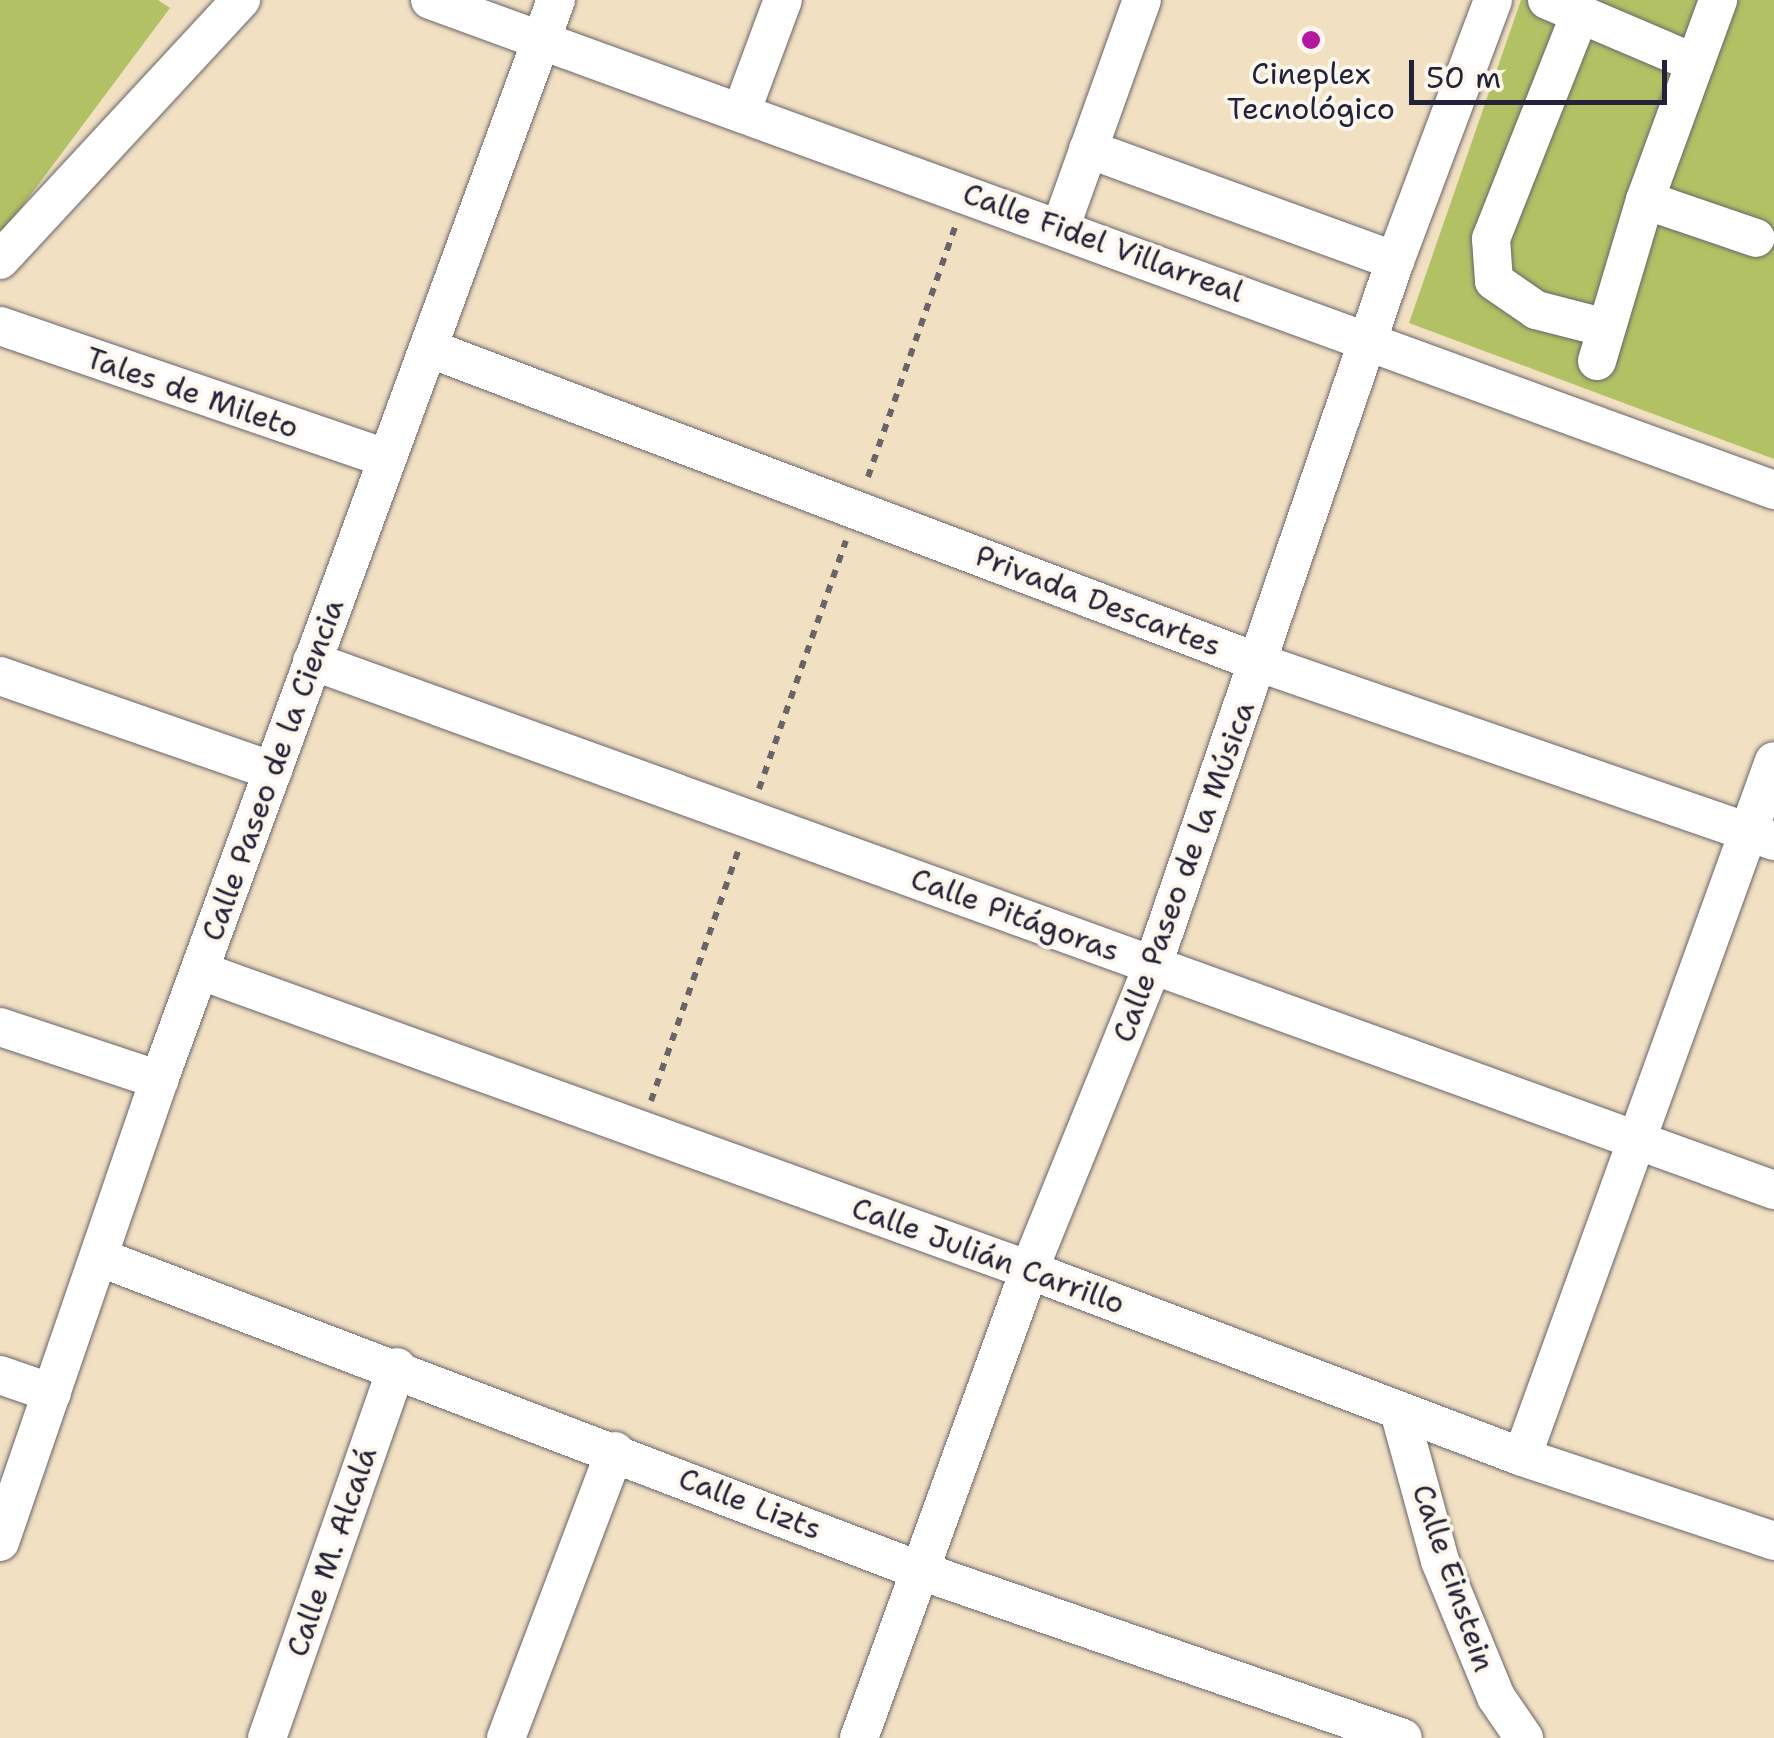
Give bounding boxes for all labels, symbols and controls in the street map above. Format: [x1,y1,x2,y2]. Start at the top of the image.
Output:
marker: Cineplex Tecnológico [1300,29,1322,51]
scale bar [1414,40,1672,102]
place label: Cineplex Tecnológico [1227,56,1395,126]
text: 50 m [1426,57,1501,98]
street label: Calle Fidel Villarreal [958,176,1248,310]
street label: Tales de Mileto [81,340,303,446]
street label: Privada Descartes [970,538,1226,664]
street label: Calle Paseo de la Ciencia [194,594,352,946]
street label: Calle Paseo de la Música [1106,697,1262,1047]
street label: Calle Pitágoras [906,861,1124,969]
street label: Calle Julián Carrillo [847,1190,1129,1322]
street label: Calle M. Alcalá [279,1443,385,1661]
street label: Calle Lizts [674,1460,826,1548]
street label: Calle Einstein [1404,1480,1502,1676]

